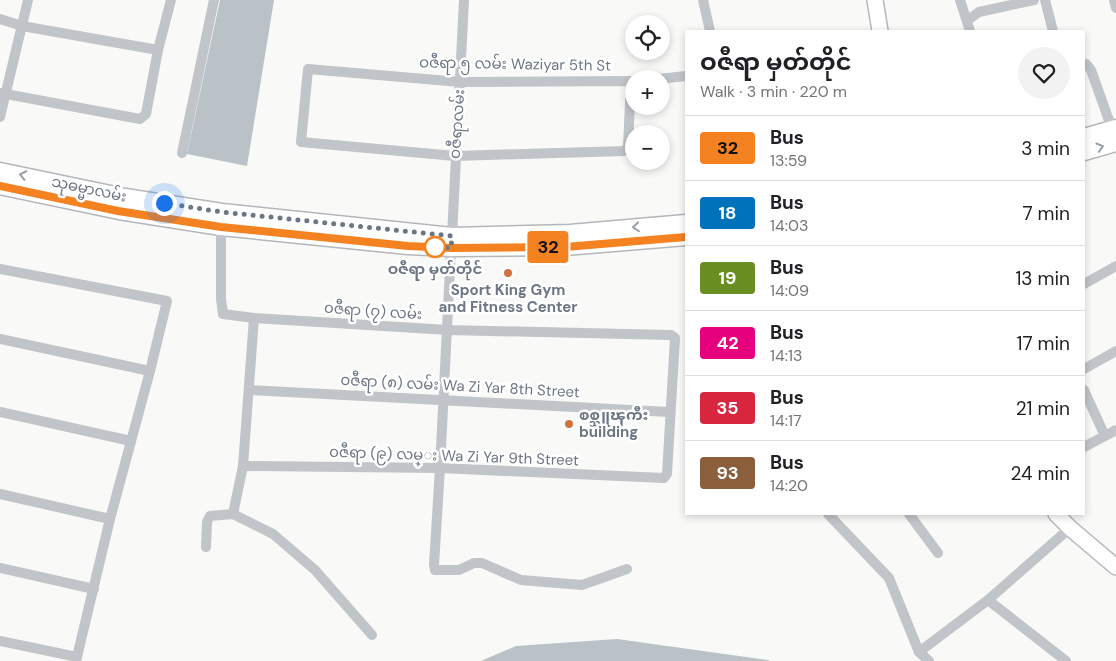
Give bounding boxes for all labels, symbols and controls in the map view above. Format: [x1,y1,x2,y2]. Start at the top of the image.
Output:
map controls [625,15,670,170]
button: locate [625,15,670,60]
text: ဝဇီရာ မှတ်တိုင် [700,46,852,77]
button: heart [1018,47,1070,99]
street label: ဝဇီရာ ၅ လမ်း Waziyar 5th St [419,52,611,78]
button: + [625,70,670,115]
text: Walk · 3 min · 220 m [700,81,847,102]
street label: ဝဇီရာလမ်း [445,89,471,160]
button: − [625,125,670,170]
text: Bus [770,125,804,150]
text: 32 [717,136,738,160]
text: 3 min [1021,136,1070,161]
one-way arrow [1095,143,1103,153]
text: 13:59 [770,150,807,171]
one-way arrow [18,171,27,181]
street label: သုဓမ္မာလမ်း [49,171,128,209]
text: Bus [770,190,804,215]
your location [152,191,177,216]
text: 18 [719,201,736,225]
text: 7 min [1022,201,1070,226]
text: 14:03 [770,215,808,236]
one-way arrow [632,222,640,233]
line badge: 32 [526,231,570,263]
text: 32 [537,235,559,259]
marker: ဝဇီရာ မှတ်တိုင် [424,236,446,258]
text: Bus [770,255,804,280]
place label: ဝဇီရာ မှတ်တိုင် [388,259,482,281]
text: 19 [719,266,736,290]
text: 13 min [1015,266,1070,291]
marker: Sport King Gym and Fitness Center [502,267,514,279]
place label: Sport King Gym and Fitness Center [439,280,577,317]
text: 14:09 [770,280,809,301]
street label: ၀ဇီရာ (၇) လမ်း [323,298,423,326]
text: Bus [770,320,804,345]
text: 42 [716,331,739,355]
text: 17 min [1016,331,1070,356]
text: 14:13 [770,345,802,366]
street label: ၀ဇီရာ (၈) လမ်း Wa Zi Yar 8th Street [340,370,580,404]
text: Bus [770,385,804,410]
text: 35 [716,396,739,420]
text: 21 min [1016,396,1070,421]
place label: စစ္သူၾကီး building [579,405,648,442]
text: 14:17 [770,410,801,431]
marker: စစ္သူၾကီး building [563,418,575,430]
street label: ၀ဇီရာ (၉) လမ္း Wa Zi Yar 9th Street [329,442,579,472]
text: Bus [770,450,804,475]
text: 93 [716,461,739,485]
text: 24 min [1010,461,1070,486]
text: 14:20 [770,475,808,496]

